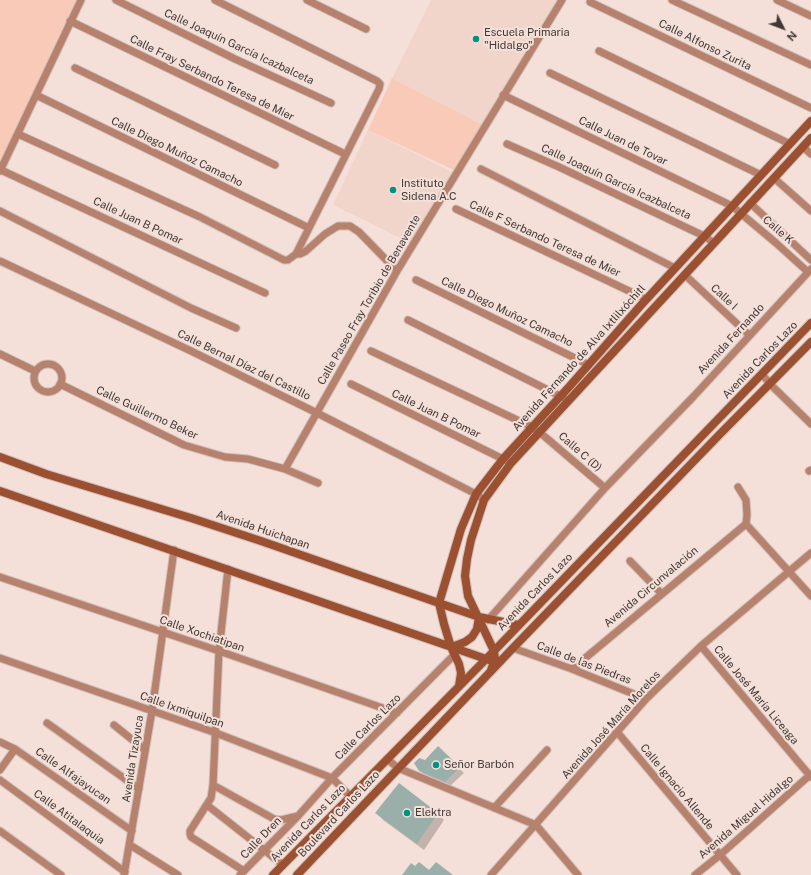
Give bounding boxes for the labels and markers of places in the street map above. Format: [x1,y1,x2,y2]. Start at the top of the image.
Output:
place label: Escuela Primaria "Hidalgo" [484,26,570,52]
marker: Escuela Primaria "Hidalgo" [471,34,481,44]
place label: Instituto Sidena A.C [401,177,457,203]
marker: Instituto Sidena A.C [388,185,398,195]
place label: Señor Barbón [444,758,514,772]
marker: Señor Barbón [431,760,441,770]
place label: Elektra [415,806,451,820]
marker: Elektra [402,808,412,818]

